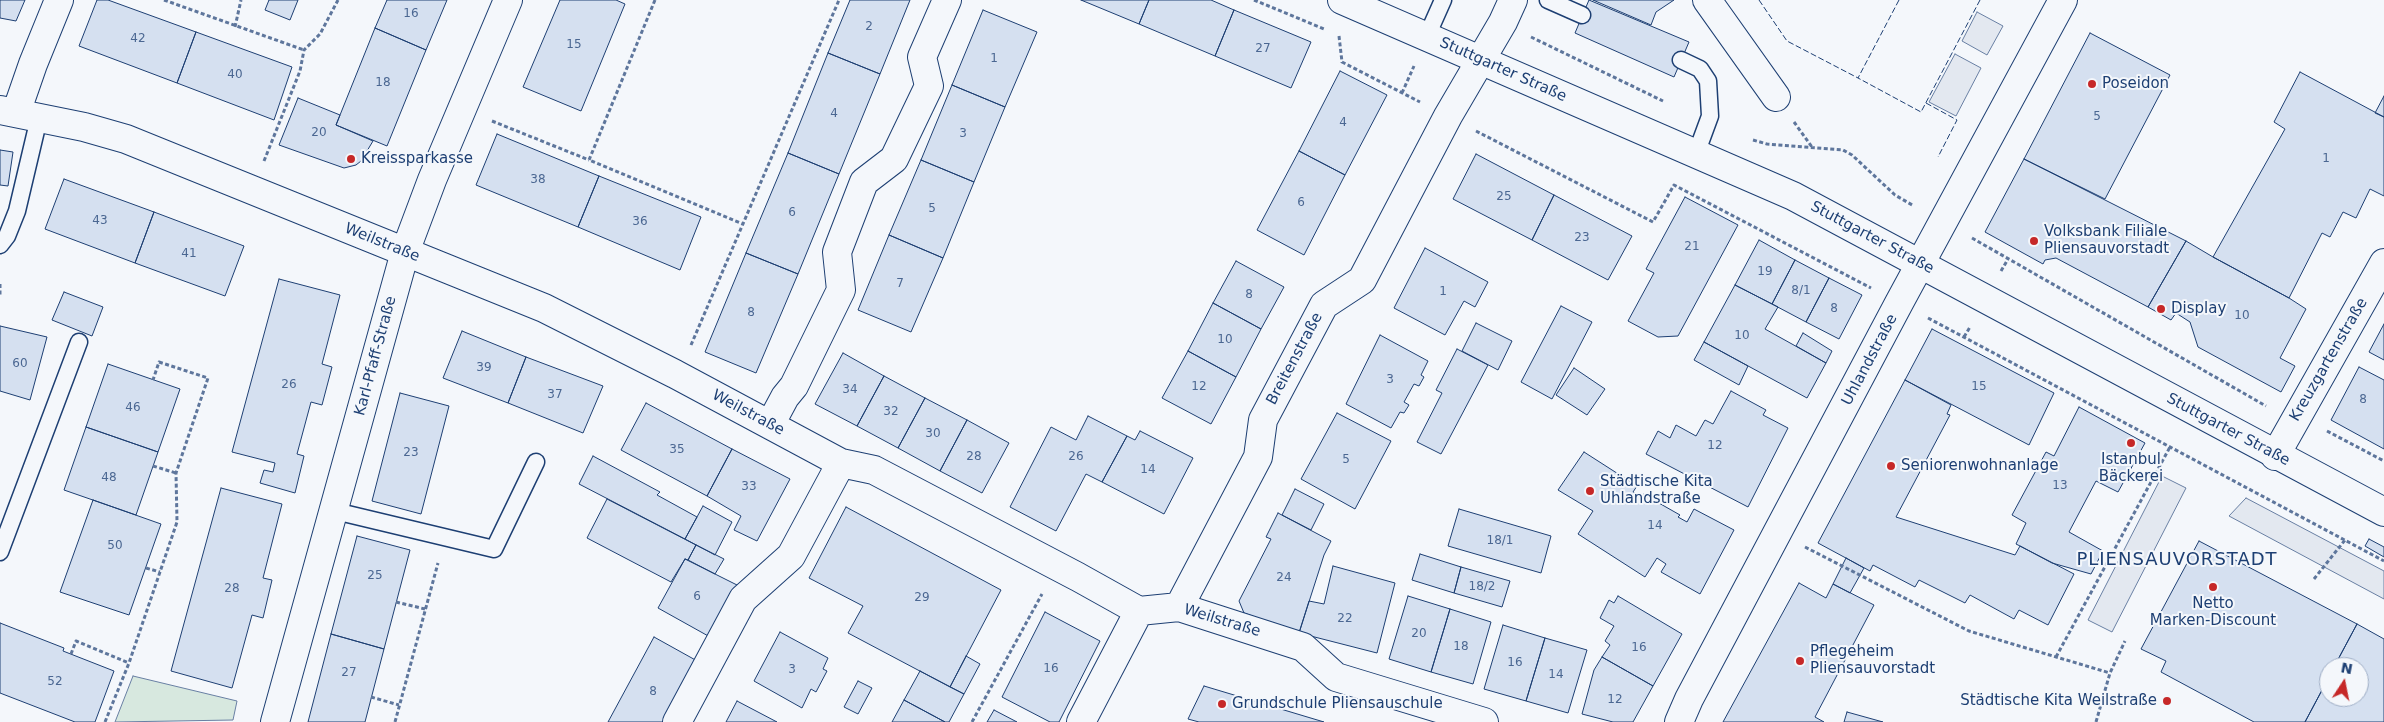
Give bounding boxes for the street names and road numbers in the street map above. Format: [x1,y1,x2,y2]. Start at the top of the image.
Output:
street label: Stuttgarter Straße [1437,34,1569,106]
street label: Stuttgarter Straße [1807,198,1937,278]
street label: Weilstraße [342,220,422,266]
street label: Karl-Pfaff-Straße [351,294,401,418]
street label: Kreuzgartenstraße [2286,295,2372,425]
street label: Breitenstraße [1263,310,1327,408]
street label: Uhlandstraße [1838,311,1902,409]
street label: Weilstraße [709,386,787,440]
street label: Stuttgarter Straße [2163,390,2293,470]
street label: Weilstraße [1181,601,1263,641]

